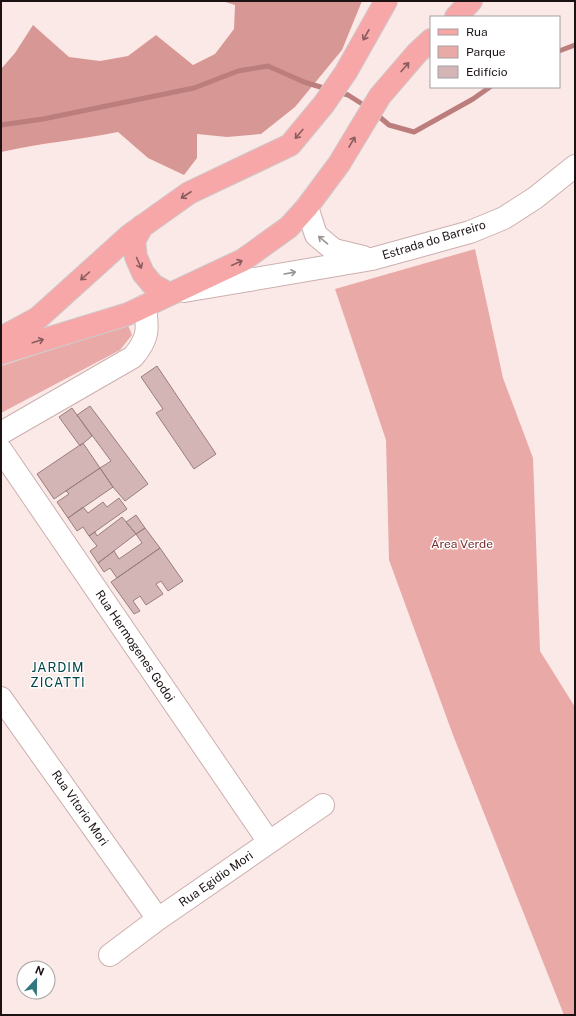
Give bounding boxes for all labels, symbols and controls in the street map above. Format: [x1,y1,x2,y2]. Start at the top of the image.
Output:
legend [430,16,560,88]
text: Rua [466,25,488,39]
one-way arrow [362,29,370,41]
text: Parque [466,45,506,59]
one-way arrow [400,62,409,73]
text: Edifício [466,65,508,79]
one-way arrow [295,129,304,139]
one-way arrow [348,136,356,148]
one-way arrow [181,191,192,199]
street label: Estrada do Barreiro [381,218,488,262]
one-way arrow [318,236,328,245]
one-way arrow [136,256,143,268]
one-way arrow [231,259,243,266]
one-way arrow [283,269,296,277]
one-way arrow [80,271,90,280]
one-way arrow [32,337,45,344]
park label: Área Verde [431,537,493,551]
street label: Rua Hermogenes Godoi [92,588,178,704]
district label: JARDIM ZICATTI [30,660,86,690]
street label: Rua Vitorio Mori [49,768,111,848]
street label: Rua Egidio Mori [176,848,256,910]
north arrow [16,960,56,1000]
text: N [34,964,46,978]

